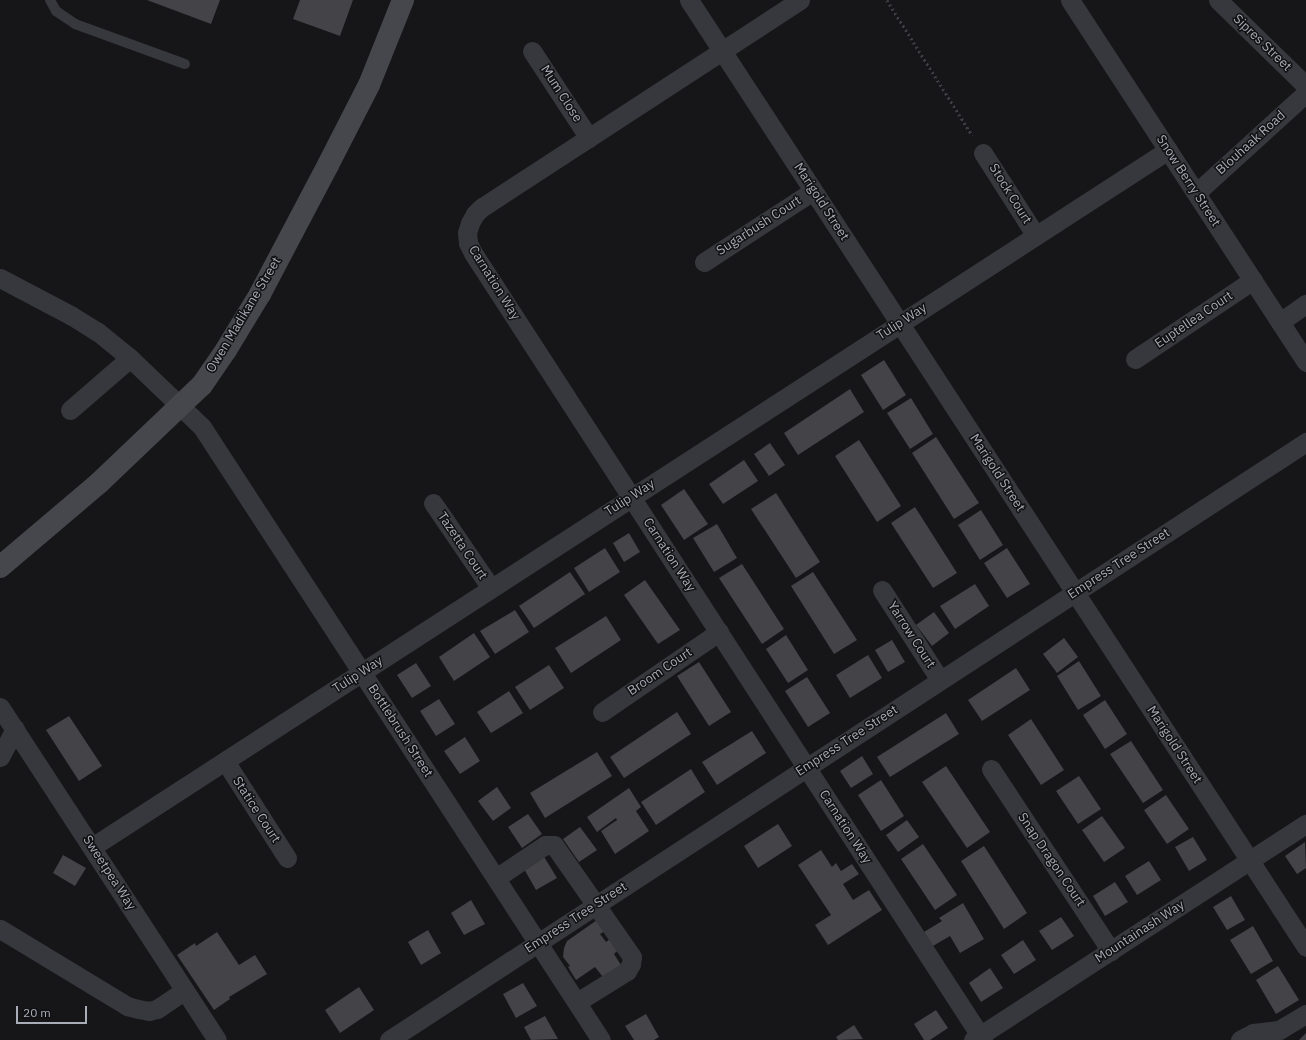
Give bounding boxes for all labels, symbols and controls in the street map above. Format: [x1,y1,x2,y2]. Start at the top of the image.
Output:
street label: Sipres Street [1230,11,1294,75]
street label: Mum Close [537,63,585,125]
street label: Blouhaak Road [1213,108,1289,178]
street label: Snow Berry Street [1153,132,1223,230]
street label: Marigold Street [790,160,852,244]
street label: Stock Court [985,161,1035,227]
street label: Sugarbush Court [714,193,804,259]
street label: Carnation Way [465,243,523,323]
street label: Owen Madikane Street [203,254,285,376]
street label: Euptellea Court [1152,288,1236,352]
street label: Tulip Way [874,300,930,344]
street label: Marigold Street [966,431,1028,515]
street label: Tulip Way [602,476,658,520]
street label: Tazetta Court [434,509,490,583]
street label: Carnation Way [639,515,699,595]
street label: Empress Tree Street [1065,525,1173,603]
street label: Yarrow Court [884,599,938,671]
street label: Broom Court [625,645,695,699]
street label: Tulip Way [330,653,386,697]
street label: Bottlebrush Street [364,682,436,780]
street label: Empress Tree Street [793,702,901,780]
street label: Marigold Street [1143,703,1205,787]
street label: Statice Court [229,774,283,846]
street label: Carnation Way [815,787,875,867]
street label: Snap Dragon Court [1014,810,1088,910]
street label: Sweetpea Way [79,833,139,913]
street label: Empress Tree Street [522,879,630,957]
street label: Mountainash Way [1092,897,1188,967]
scale bar [18,998,89,1024]
text: 20 m [23,1005,51,1020]

